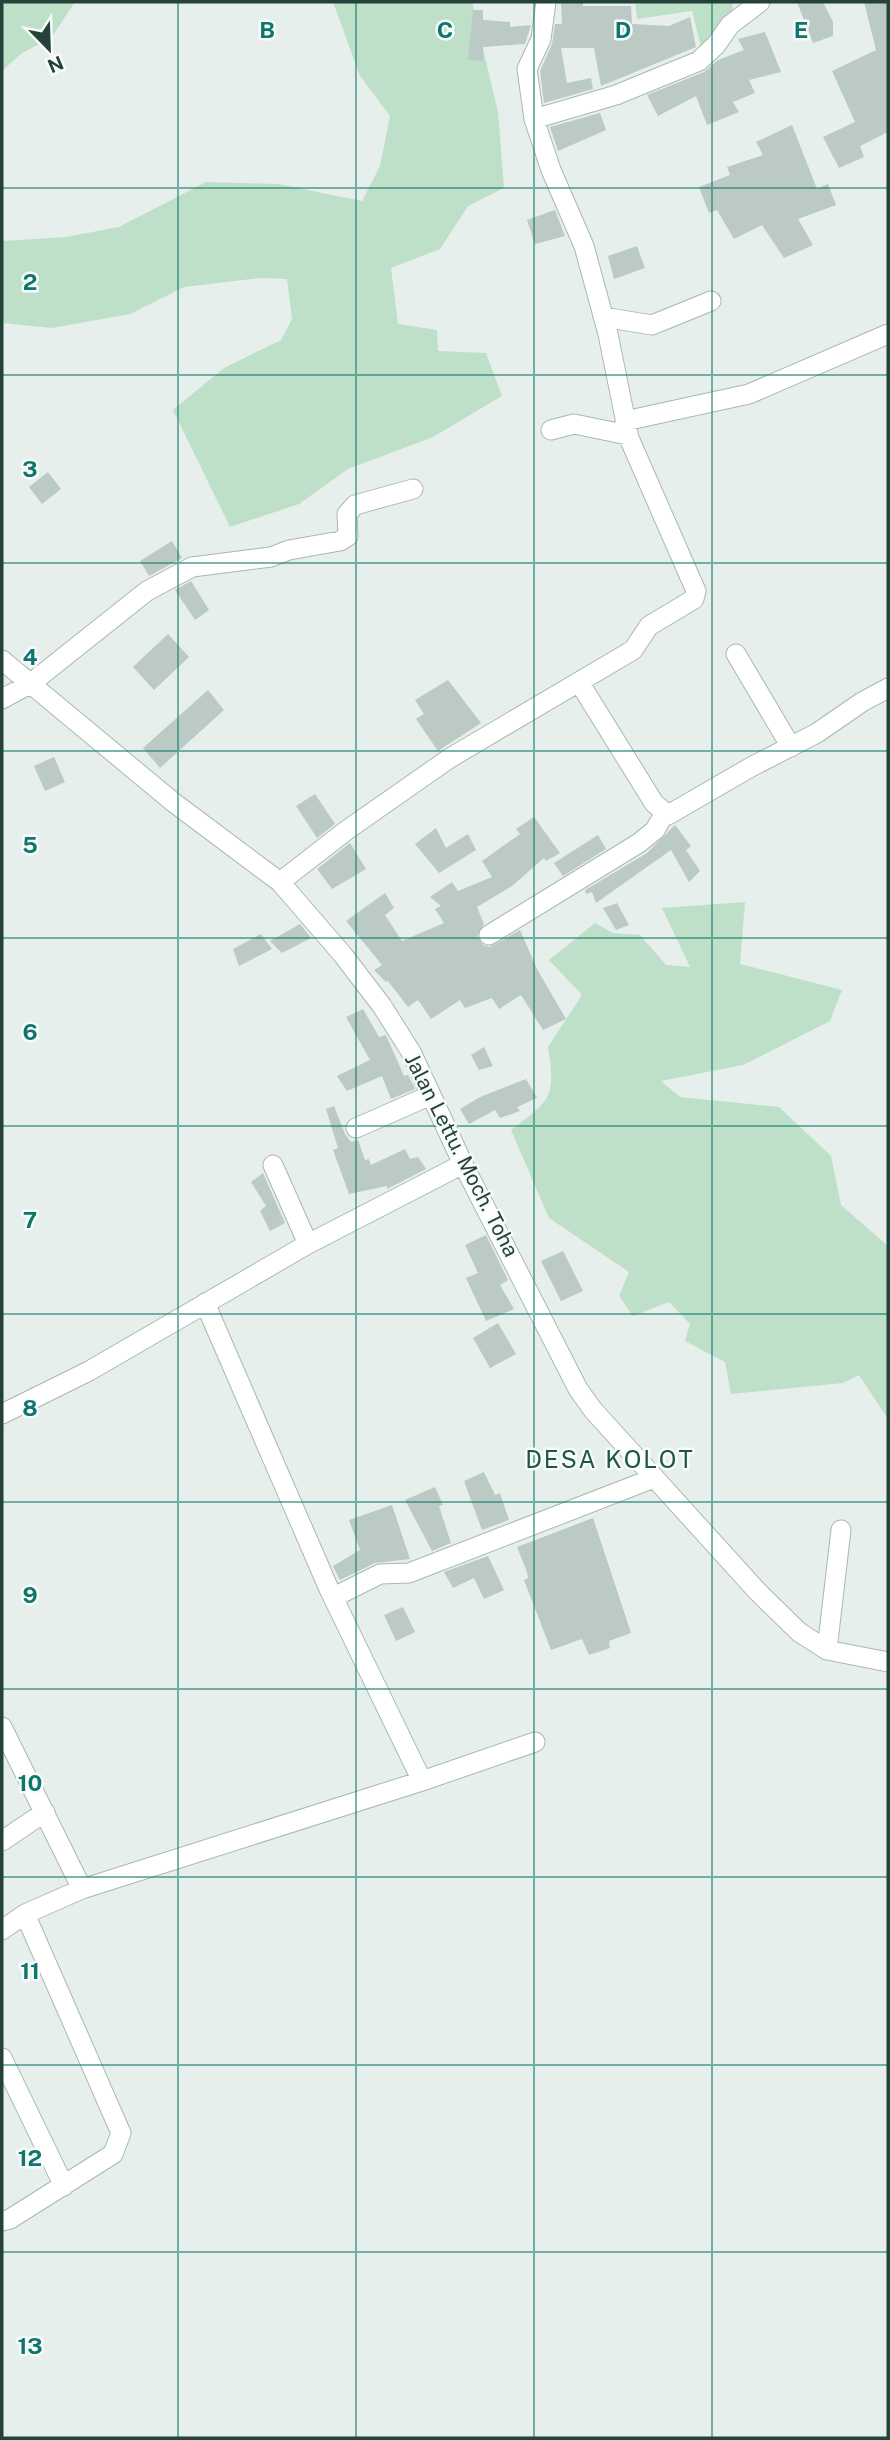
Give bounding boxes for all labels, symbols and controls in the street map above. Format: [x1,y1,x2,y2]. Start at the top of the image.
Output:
north arrow [14,14,84,84]
text: B [259,16,275,43]
text: C [437,16,453,43]
text: D [615,16,631,43]
text: E [794,16,808,43]
text: N [45,52,67,78]
text: 2 [23,268,37,295]
text: 3 [22,455,38,482]
text: 4 [22,643,38,670]
text: 5 [22,831,38,858]
text: 6 [22,1018,38,1045]
street label: Jalan Lettu. Moch. Toha [400,1049,524,1261]
text: 7 [23,1206,37,1233]
text: 8 [22,1394,38,1421]
district label: DESA KOLOT [525,1445,695,1473]
text: 9 [22,1581,38,1608]
text: 10 [18,1769,42,1796]
text: 11 [20,1957,40,1984]
text: 12 [18,2144,42,2171]
text: 13 [17,2332,43,2359]

